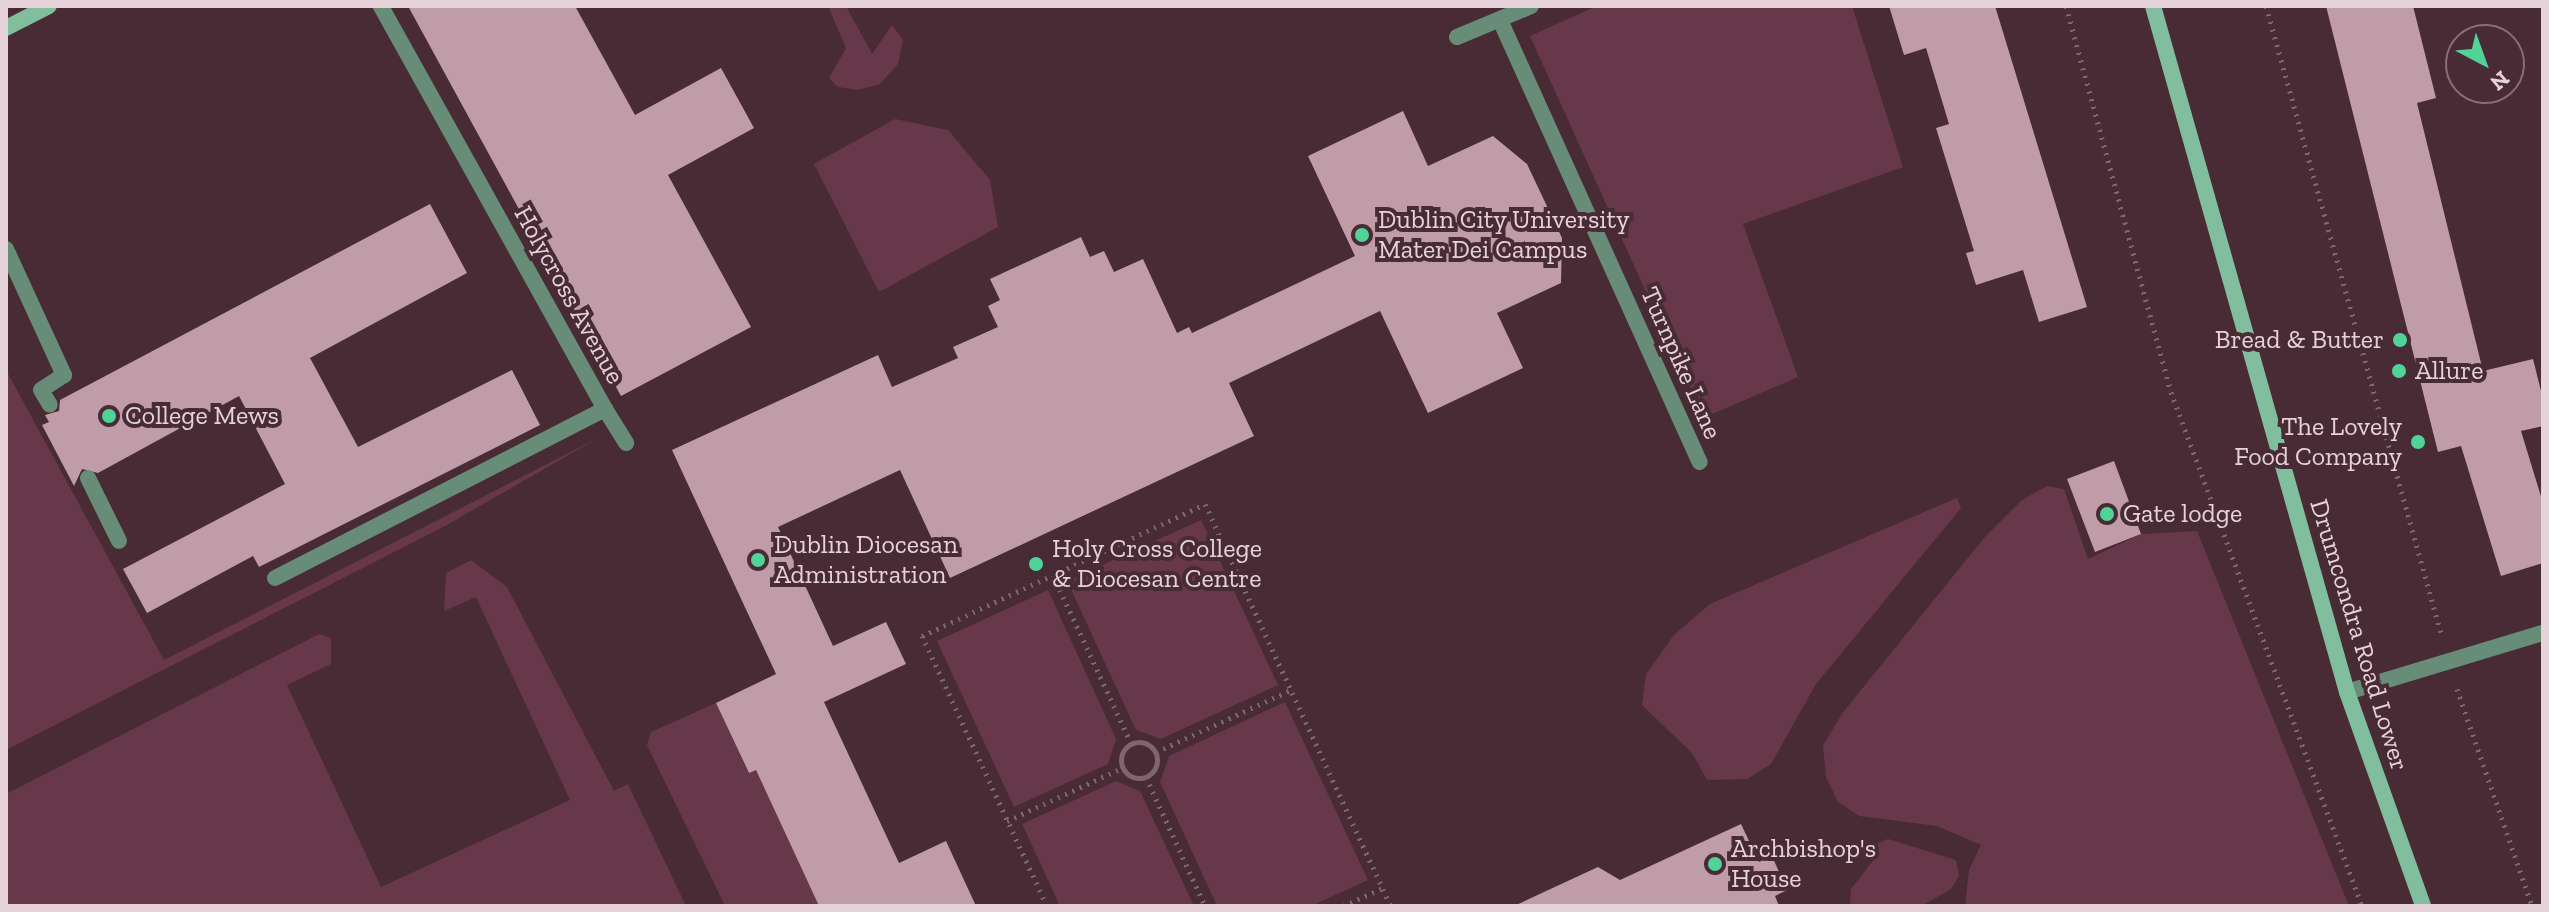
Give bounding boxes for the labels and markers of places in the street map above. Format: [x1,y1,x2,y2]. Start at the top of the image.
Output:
place label: Dublin City University Mater Dei Campus [1378,204,1630,266]
marker: Dublin City University Mater Dei Campus [1353,226,1371,244]
place label: Bread & Butter [2215,324,2384,356]
marker: Bread & Butter [2391,331,2409,349]
place label: Allure [2415,355,2483,387]
marker: Allure [2390,362,2408,380]
place label: College Mews [125,400,279,432]
marker: College Mews [100,407,118,425]
place label: The Lovely Food Company [2234,411,2402,472]
marker: The Lovely Food Company [2409,433,2427,451]
place label: Gate lodge [2123,498,2242,530]
marker: Gate lodge [2098,505,2116,523]
place label: Dublin Diocesan Administration [774,529,958,590]
place label: Holy Cross College & Diocesan Centre [1052,533,1263,594]
marker: Dublin Diocesan Administration [749,551,767,569]
marker: Holy Cross College & Diocesan Centre [1027,555,1045,573]
place label: Archbishop's House [1731,833,1876,894]
marker: Archbishop's House [1706,855,1724,873]

